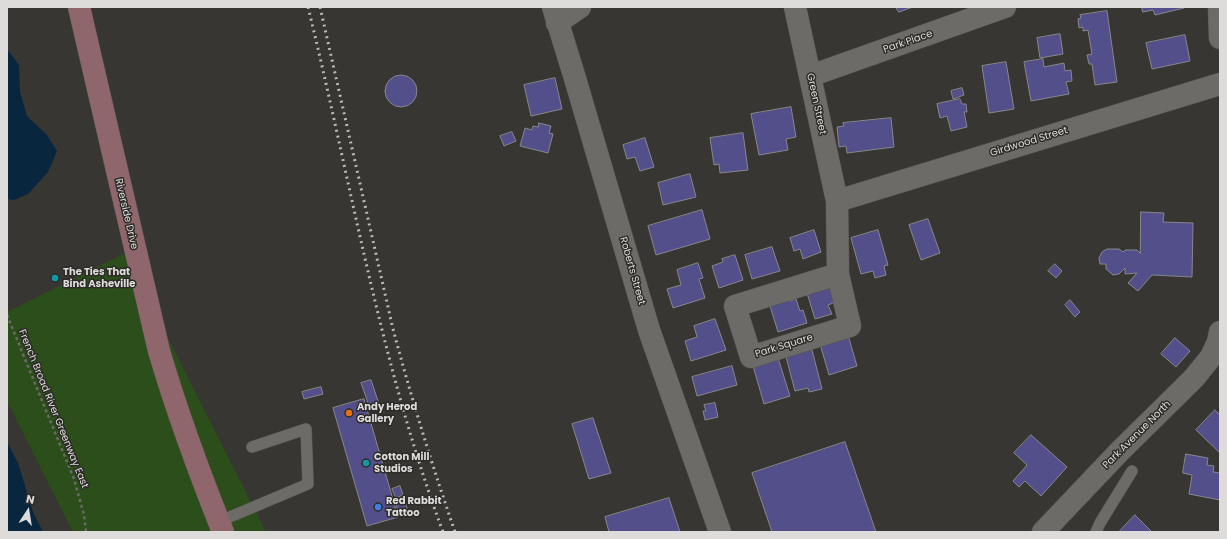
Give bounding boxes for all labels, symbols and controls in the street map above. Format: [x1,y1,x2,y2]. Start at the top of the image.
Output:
street label: Park Place [882,28,934,56]
street label: Green Street [804,72,828,136]
street label: Girdwood Street [989,125,1069,159]
street label: Riverside Drive [112,177,140,251]
street label: Roberts Street [617,236,647,306]
place label: The Ties That Bind Asheville [63,266,135,290]
marker: The Ties That Bind Asheville [50,273,60,283]
street label: French Broad River Greenway East [16,328,90,490]
street label: Park Square [754,332,814,360]
street label: Park Avenue North [1100,398,1174,472]
place label: Andy Herod Gallery [357,401,417,424]
marker: Andy Herod Gallery [344,408,354,418]
place label: Cotton Mill Studios [374,451,429,474]
marker: Cotton Mill Studios [361,458,371,468]
north arrow [8,491,48,531]
text: N [25,491,36,508]
place label: Red Rabbit Tattoo [386,495,441,518]
marker: Red Rabbit Tattoo [373,502,383,512]

